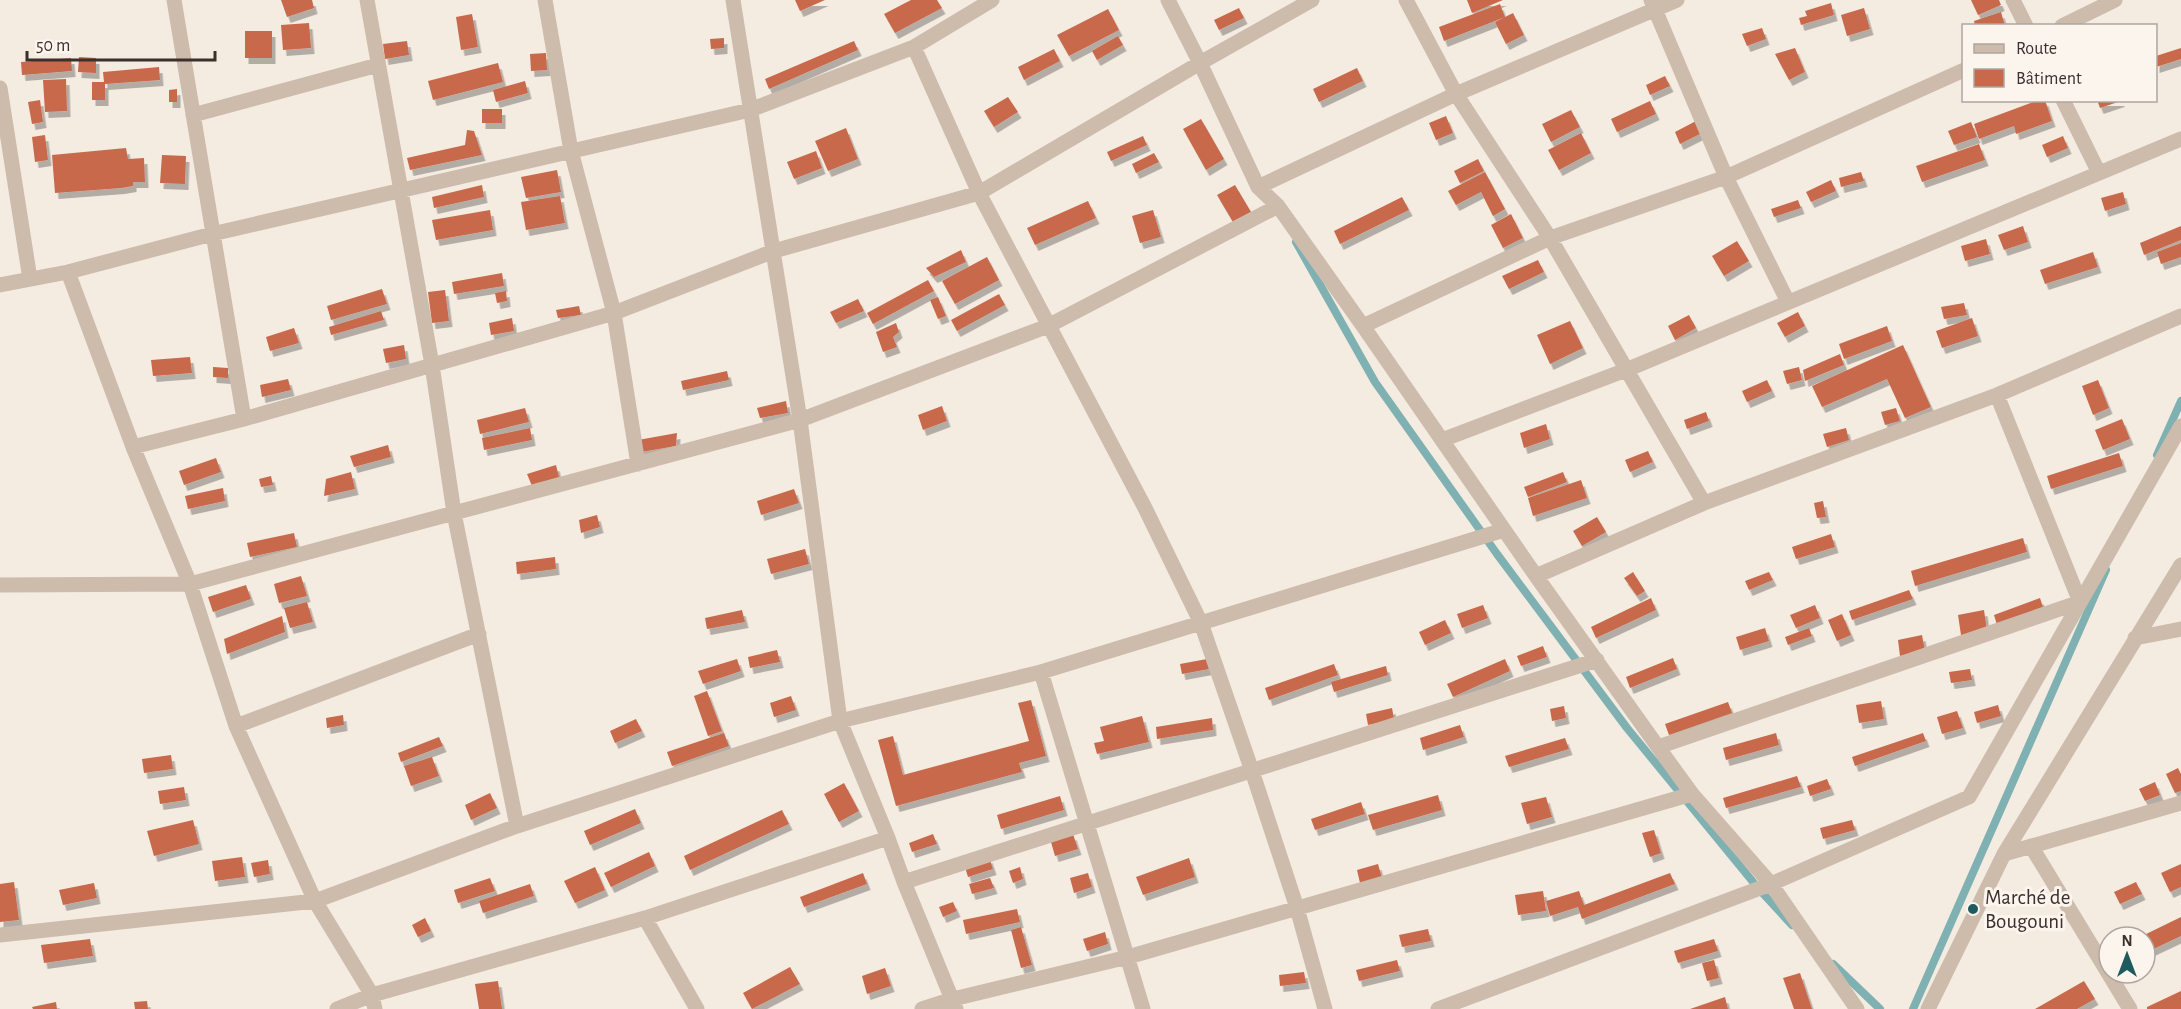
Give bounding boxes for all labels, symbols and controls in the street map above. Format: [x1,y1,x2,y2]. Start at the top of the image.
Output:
scale bar [27,24,214,62]
legend [1962,24,2157,102]
text: 50 m [36,37,70,55]
text: Route [2016,40,2057,58]
text: Bâtiment [2016,70,2082,88]
place label: Marché de Bougouni [1985,887,2070,932]
marker: Marché de Bougouni [1966,902,1980,916]
north arrow [2097,925,2157,985]
text: N [2121,933,2133,949]

